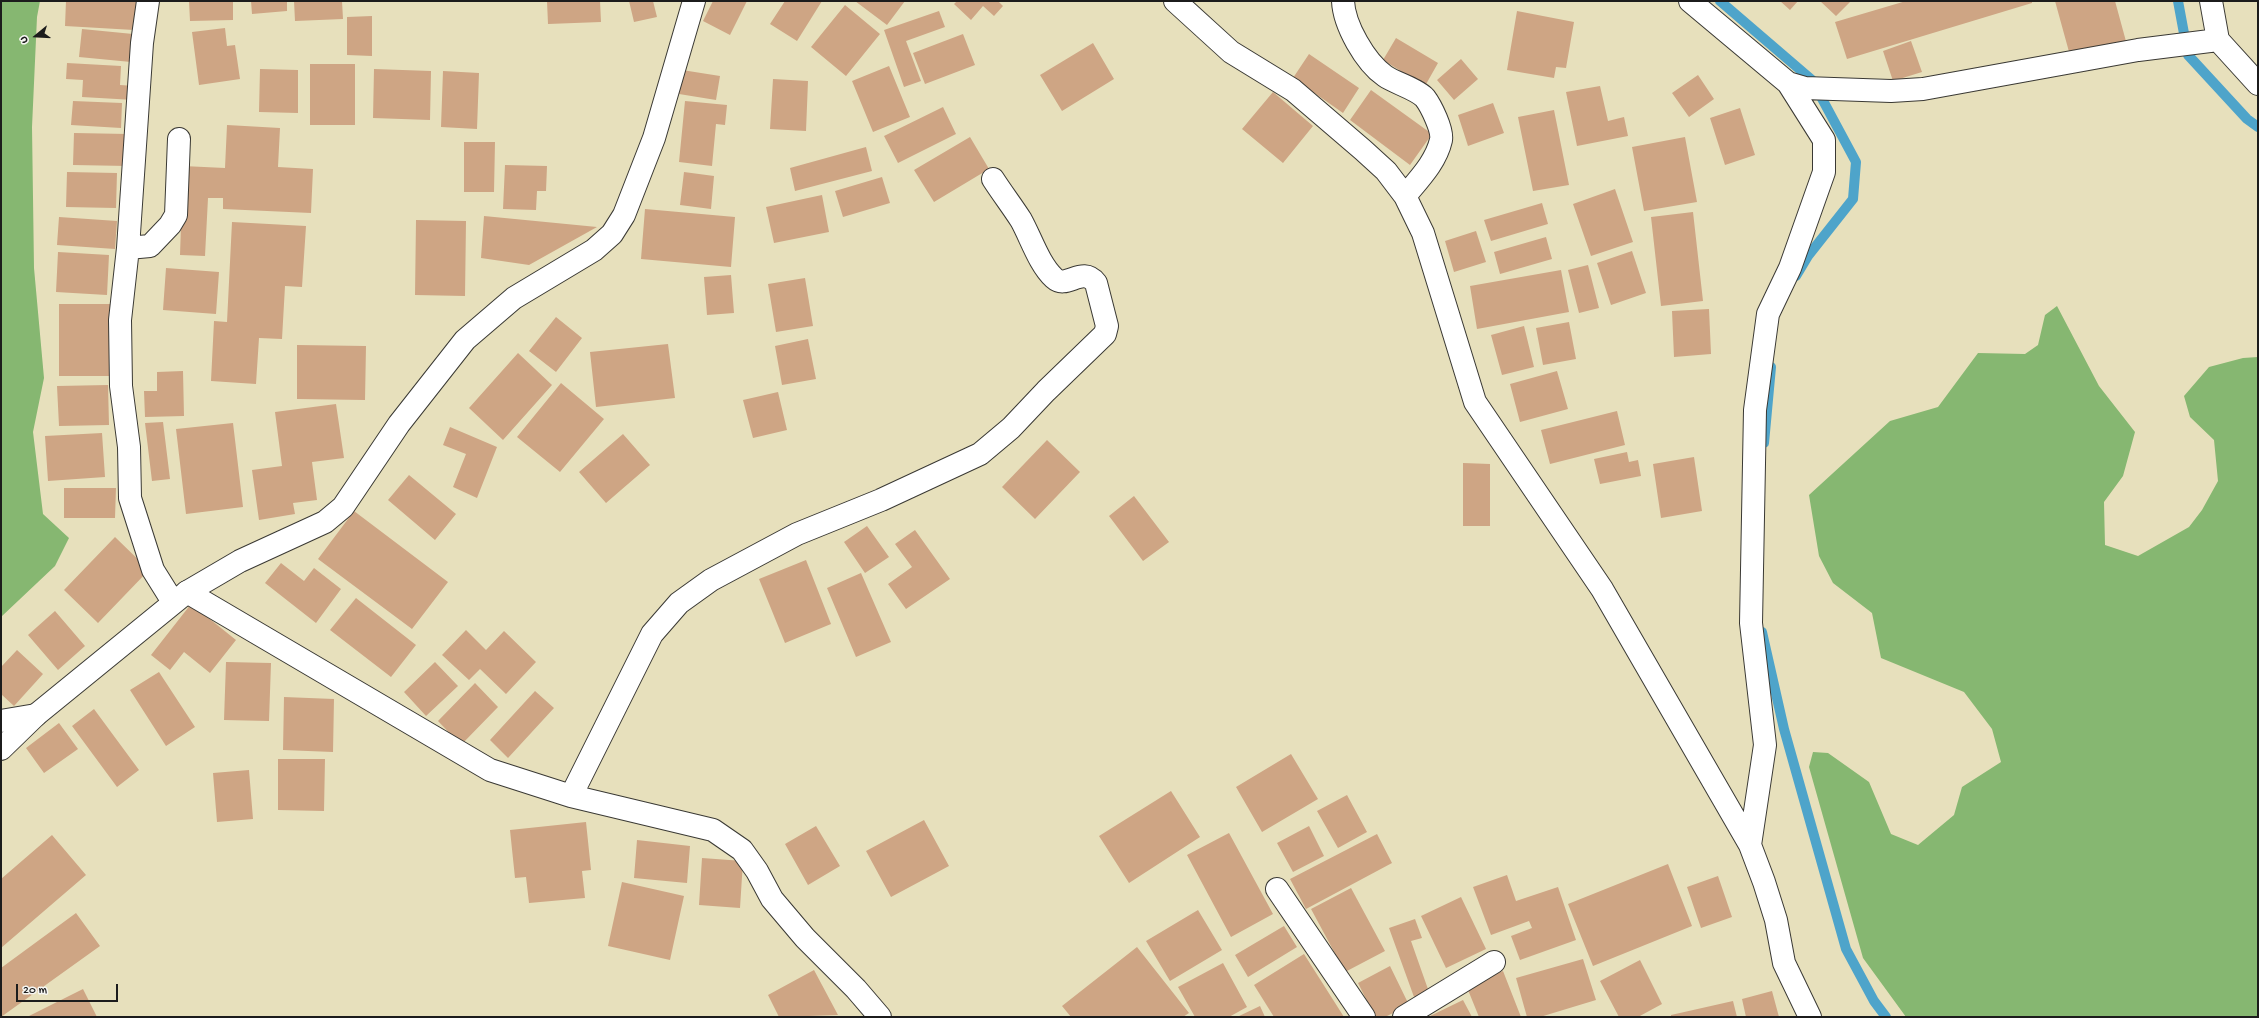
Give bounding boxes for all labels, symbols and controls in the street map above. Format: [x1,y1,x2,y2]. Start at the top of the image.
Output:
north arrow [16,16,56,56]
text: U [18,35,31,45]
scale bar [18,976,120,1002]
text: 20 m [23,984,47,998]

